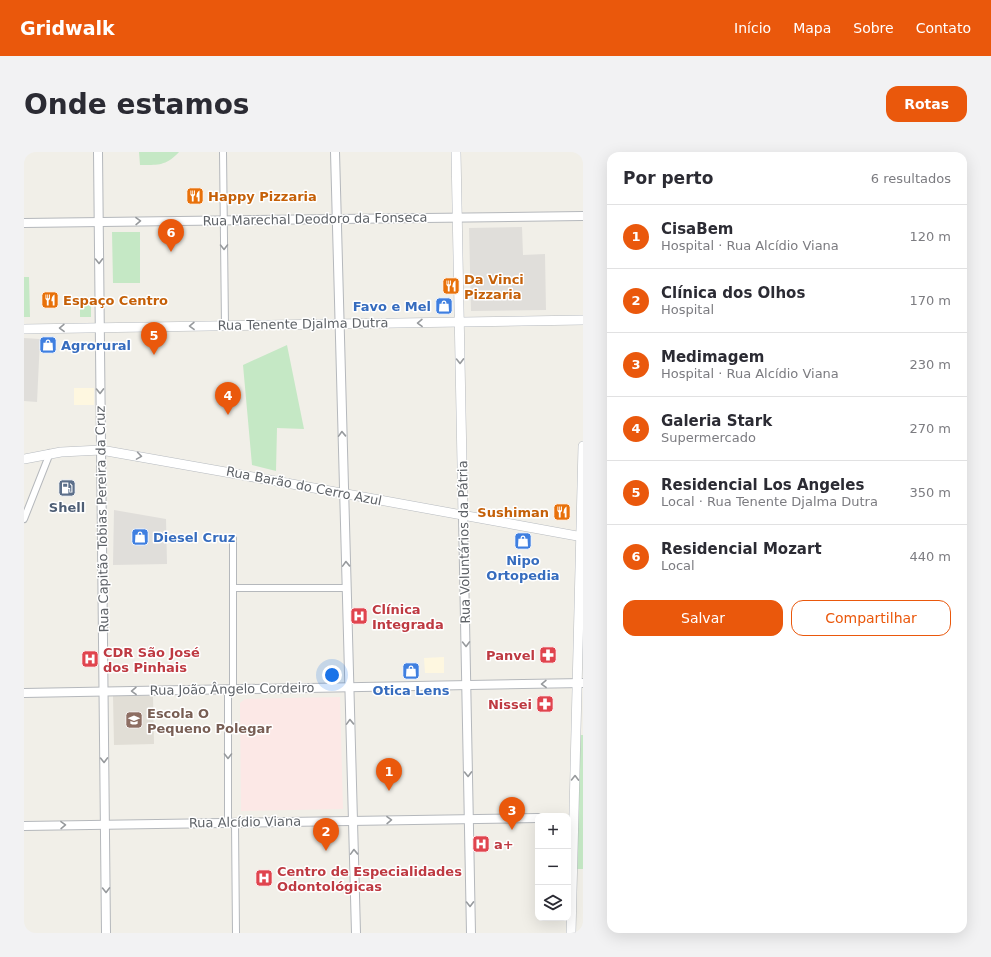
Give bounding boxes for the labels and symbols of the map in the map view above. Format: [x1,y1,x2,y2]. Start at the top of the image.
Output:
restaurant icon: Happy Pizzaria [185,186,205,206]
place label: Happy Pizzaria [208,189,317,204]
street label: Rua Marechal Deodoro da Fonseca [202,210,428,228]
one-way arrow [135,217,141,225]
pin: 6 [158,219,184,252]
one-way arrow [220,244,228,250]
one-way arrow [95,258,103,264]
place label: Da Vinci Pizzaria [464,272,524,302]
restaurant icon: Da Vinci Pizzaria [441,276,461,296]
restaurant icon: Espaço Centro [40,290,60,310]
place label: Espaço Centro [63,293,168,308]
shop icon: Favo e Mel [434,296,454,316]
place label: Favo e Mel [353,299,431,314]
street label: Rua Tenente Djalma Dutra [217,315,389,333]
one-way arrow [417,319,423,327]
pin: 5 [141,322,167,355]
one-way arrow [189,322,195,330]
one-way arrow [59,324,65,332]
shop icon: Agrorural [38,335,58,355]
place label: Agrorural [61,338,131,353]
one-way arrow [456,358,464,364]
pin: 4 [215,382,241,415]
one-way arrow [96,388,104,394]
street label: Rua Capitão Tobias Pereira da Cruz [93,405,111,632]
one-way arrow [338,431,347,437]
one-way arrow [136,451,142,460]
street label: Rua Voluntários da Pátria [455,460,473,624]
street label: Rua Barão do Cerro Azul [225,464,383,508]
fuel station icon: Shell [57,478,77,498]
place label: Shell [49,500,85,515]
restaurant icon: Sushiman [552,502,572,522]
place label: Sushiman [477,505,549,520]
shop icon: Diesel Cruz [130,527,150,547]
place label: Diesel Cruz [153,530,235,545]
shop icon: Nipo Ortopedia [513,531,533,551]
place label: Nipo Ortopedia [486,553,560,583]
one-way arrow [342,561,350,567]
place label: Clínica Integrada [372,602,444,632]
hospital icon: Clínica Integrada [349,606,369,626]
one-way arrow [461,641,470,647]
place label: CDR São José dos Pinhais [103,645,200,675]
pharmacy icon: Panvel [538,645,558,665]
place label: Panvel [486,648,535,663]
hospital icon: CDR São José dos Pinhais [80,649,100,669]
shop icon: Otica Lens [401,661,421,681]
your location [322,665,342,685]
street label: Rua João Ângelo Cordeiro [150,680,315,698]
one-way arrow [541,680,547,688]
place label: Otica Lens [373,683,450,698]
one-way arrow [131,687,137,695]
pharmacy icon: Nissei [535,694,555,714]
place label: Nissei [488,697,532,712]
place label: Escola O Pequeno Polegar [147,706,272,736]
school or university icon: Escola O Pequeno Polegar [124,710,144,730]
one-way arrow [346,719,355,725]
one-way arrow [224,753,232,759]
one-way arrow [100,757,108,763]
pin: 1 [376,758,402,791]
one-way arrow [464,771,472,777]
one-way arrow [570,775,579,781]
pin: 3 [499,797,525,830]
street label: Rua Alcídio Viana [189,814,301,830]
one-way arrow [386,816,392,824]
pin: 2 [313,818,339,851]
one-way arrow [60,821,66,829]
hospital icon: a+ [471,834,491,854]
place label: a+ [494,837,514,852]
one-way arrow [350,849,358,855]
place label: Centro de Especialidades Odontológicas [277,864,462,894]
hospital icon: Centro de Especialidades Odontológicas [254,868,274,888]
one-way arrow [101,887,110,893]
one-way arrow [466,901,475,907]

